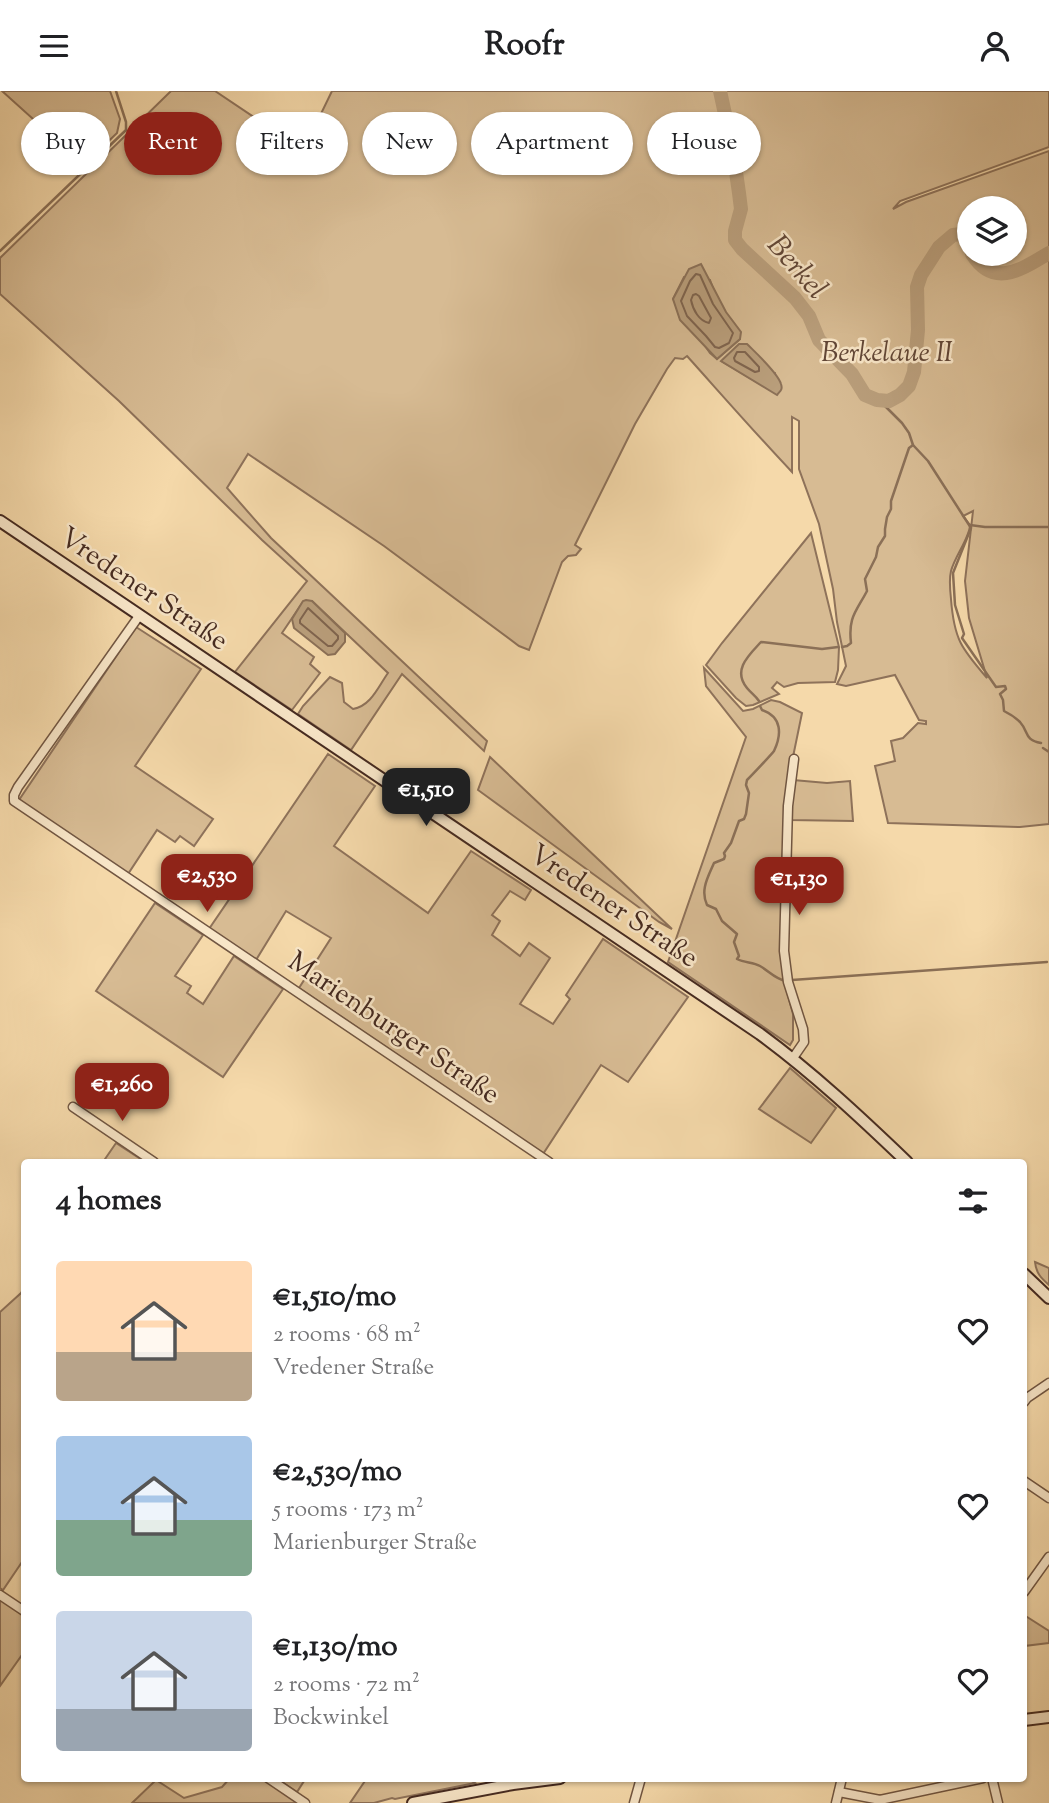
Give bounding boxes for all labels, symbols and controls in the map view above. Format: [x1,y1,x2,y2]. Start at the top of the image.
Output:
text: Roofr [484,23,565,69]
icon: menu [35,27,73,65]
icon: person [976,27,1014,65]
chip: Buy [21,112,110,175]
chip: Rent [124,112,222,175]
chip: Filters [236,112,348,175]
chip: New [362,112,457,175]
chip: Apartment [471,112,633,175]
chip: House [647,112,761,175]
map controls [957,196,1027,266]
button: layers [957,196,1027,266]
water label: Berkel [756,226,836,310]
park label: Berkelaue II [821,334,953,374]
street label: Vredener Straße [50,519,236,661]
pin: €1,510 [369,769,483,828]
text: €1,510 [398,774,454,807]
street label: Vredener Straße [520,836,706,978]
pin: €2,530 [150,855,264,914]
pin: €1,130 [742,857,856,917]
text: €2,530 [177,860,237,893]
text: €1,130 [771,863,827,896]
street label: Marienburger Straße [279,943,507,1115]
pin: €1,260 [65,1063,179,1123]
text: €1,260 [91,1069,153,1102]
text: 4 homes [56,1180,162,1223]
icon: filters [954,1182,992,1220]
text: €1,510/mo [273,1276,396,1319]
icon: home [112,1289,196,1373]
icon: heart [954,1312,992,1350]
text: 2 rooms · 68 m² [273,1319,421,1352]
text: Vredener Straße [273,1352,434,1385]
text: €2,530/mo [273,1451,402,1494]
icon: home [112,1464,196,1548]
icon: heart [954,1487,992,1525]
text: 5 rooms · 173 m² [273,1494,424,1527]
text: Marienburger Straße [273,1527,477,1560]
text: €1,130/mo [273,1626,398,1669]
icon: home [112,1639,196,1723]
icon: heart [954,1662,992,1700]
text: 2 rooms · 72 m² [273,1669,420,1702]
text: Bockwinkel [273,1702,389,1735]

